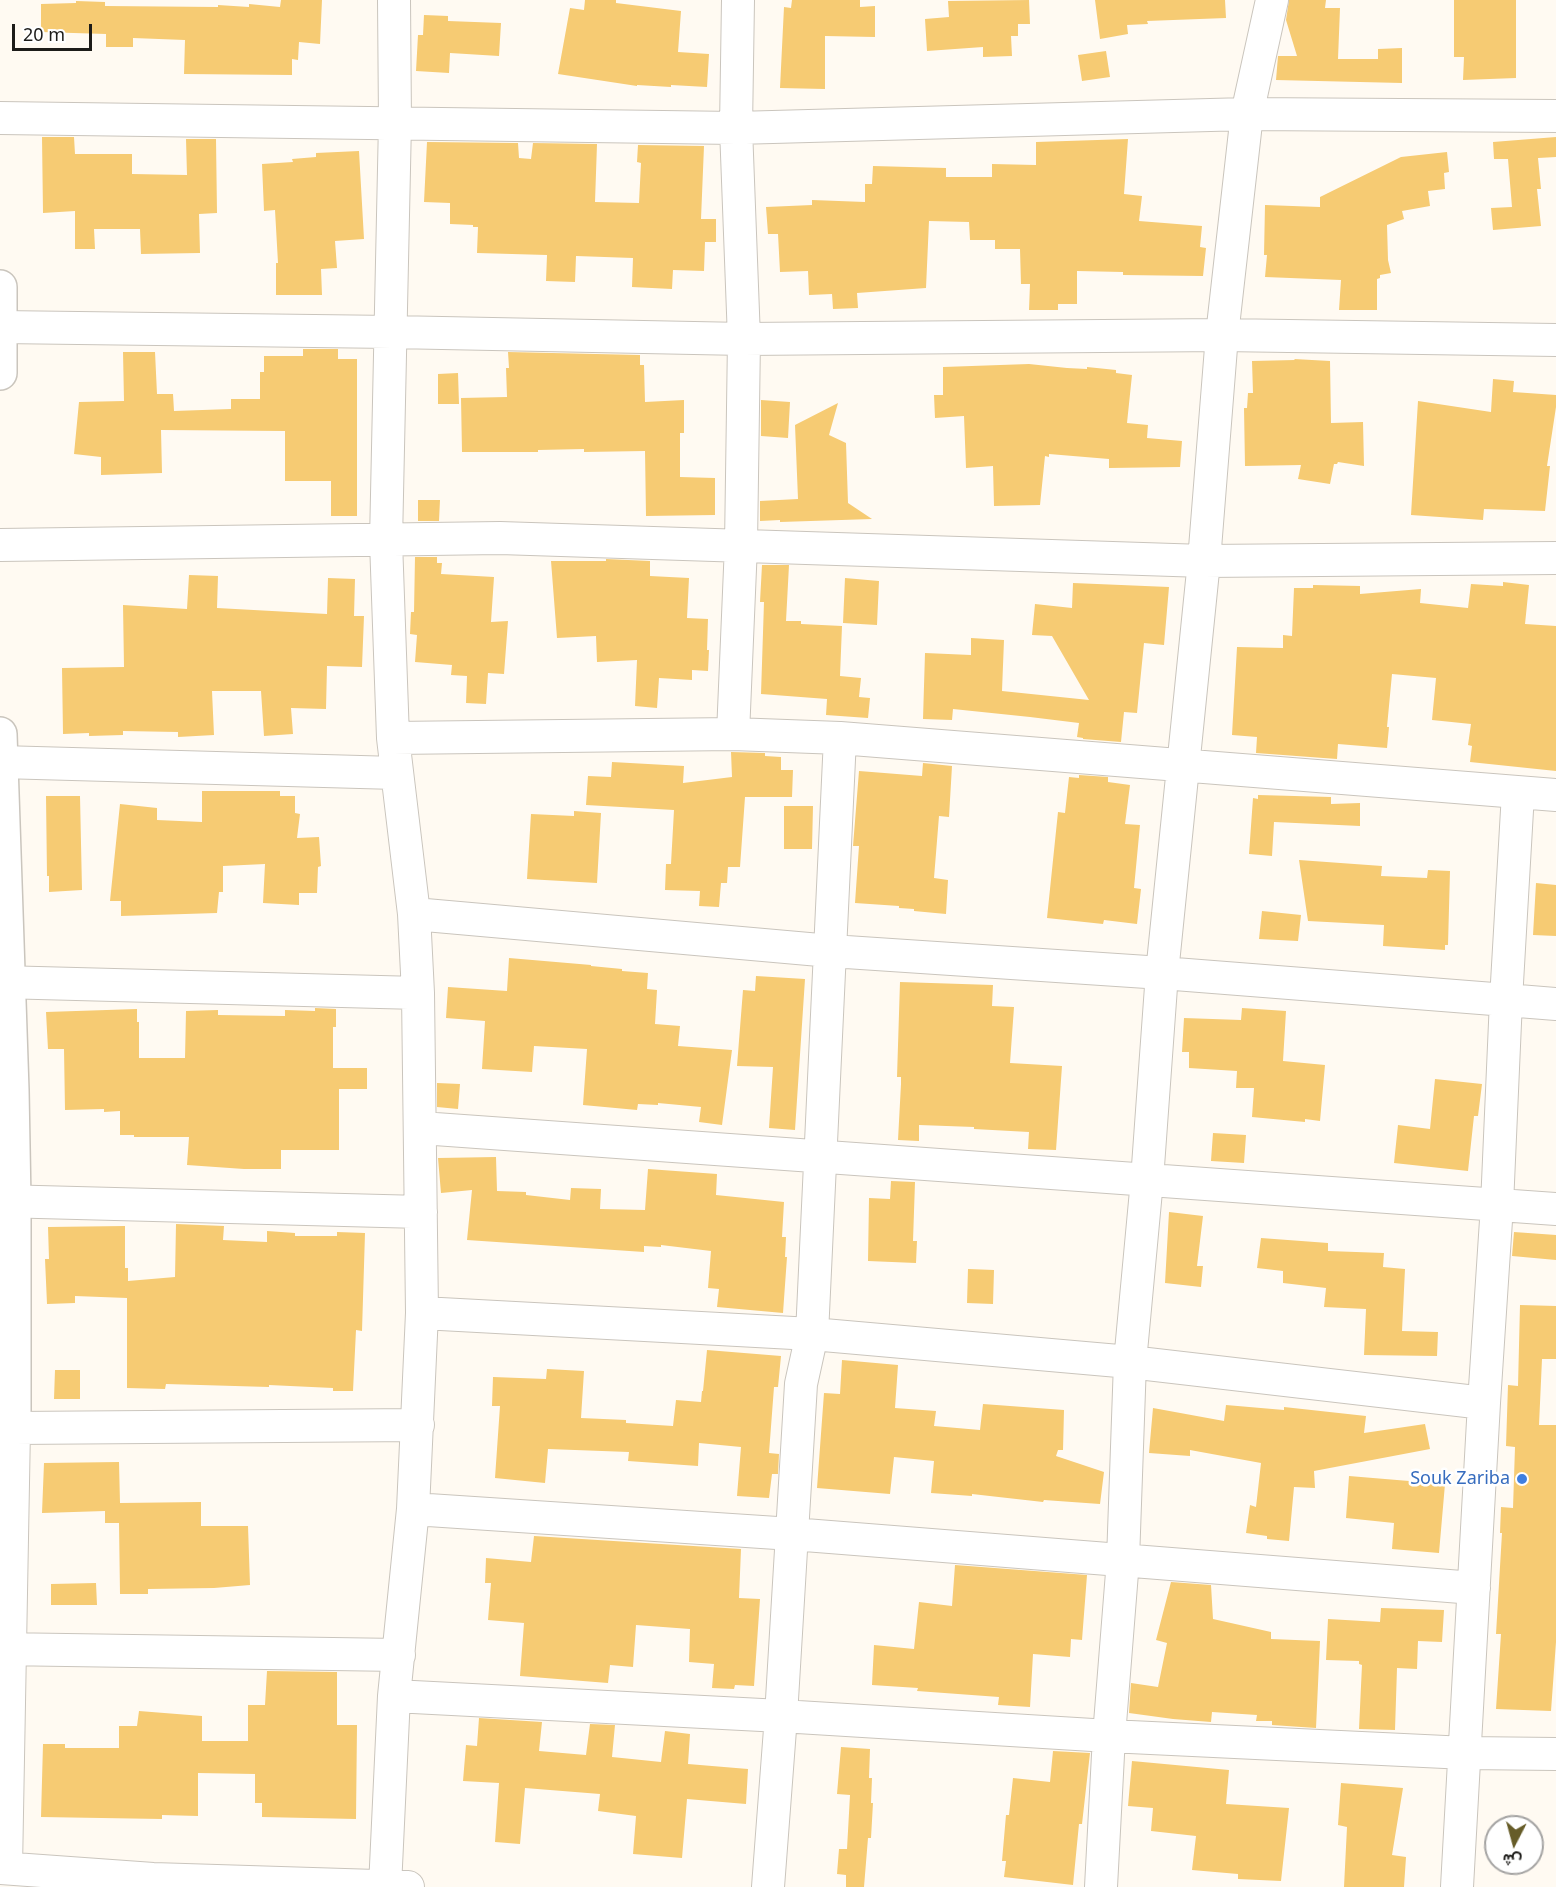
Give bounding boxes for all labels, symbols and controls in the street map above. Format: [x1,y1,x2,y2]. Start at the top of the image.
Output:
scale bar [15,12,94,50]
text: 20 m [23,22,65,46]
place label: Souk Zariba [1410,1468,1510,1490]
marker: Souk Zariba [1515,1472,1529,1486]
north arrow [1484,1815,1544,1875]
text: ش [1502,1849,1523,1873]

